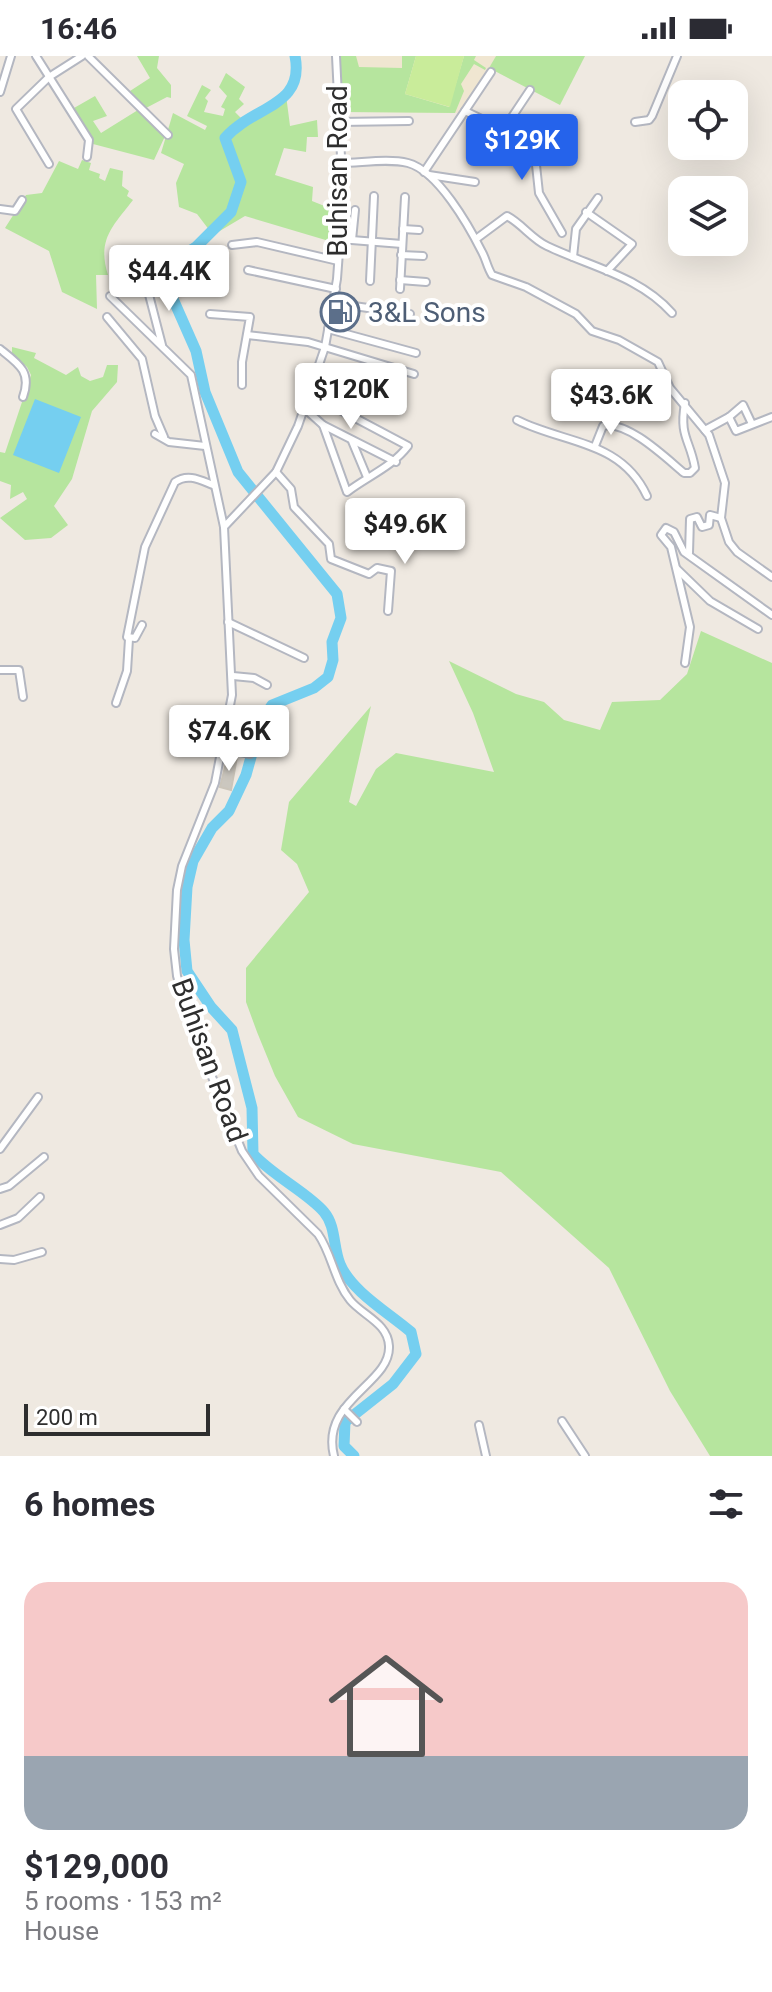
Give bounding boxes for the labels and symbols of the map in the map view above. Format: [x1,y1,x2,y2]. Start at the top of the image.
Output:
street label: Buhisan Road [321,85,354,257]
pin: $129K [466,114,578,182]
pin: $44.4K [104,245,234,313]
fuel station icon: 3&L Sons [319,291,361,333]
place label: 3&L Sons [368,296,486,329]
pin: $120K [295,363,407,431]
pin: $43.6K [546,369,676,437]
pin: $49.6K [340,498,470,566]
pin: $74.6K [164,705,294,773]
street label: Buhisan Road [165,974,254,1146]
scale bar [24,1400,210,1436]

